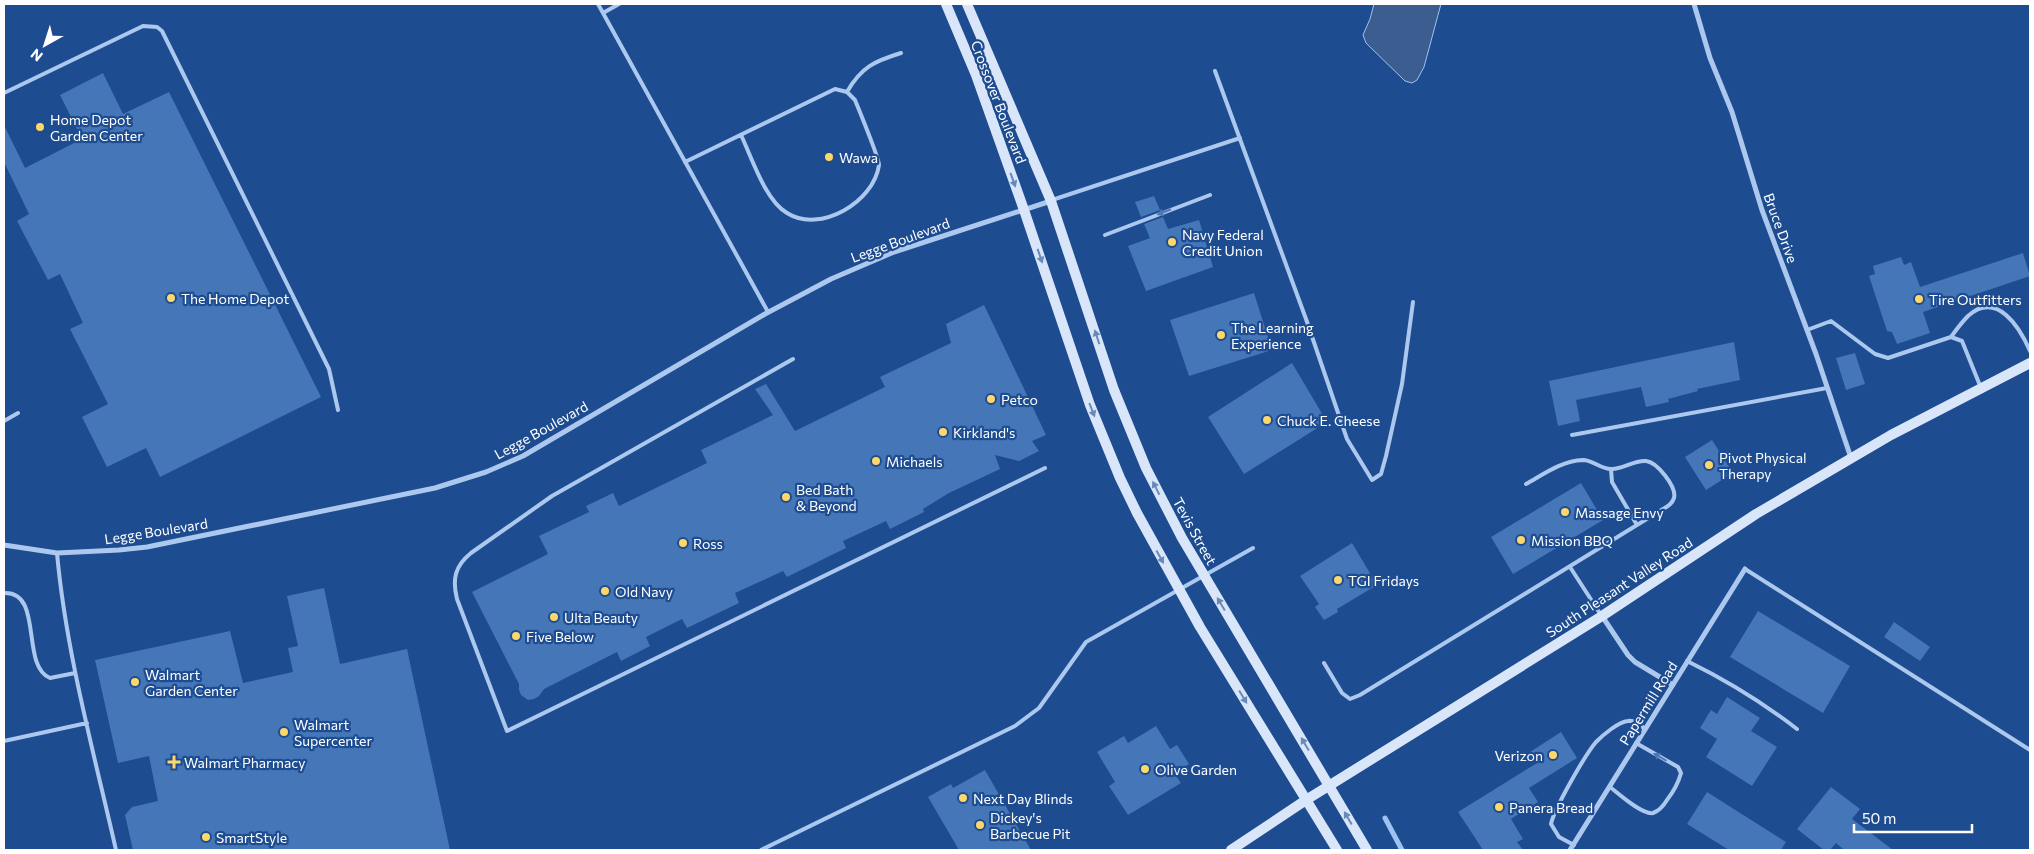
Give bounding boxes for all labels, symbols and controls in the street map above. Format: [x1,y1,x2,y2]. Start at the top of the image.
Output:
north arrow [20,20,70,70]
street label: Crossover Boulevard [968,38,1030,166]
text: N [27,46,46,65]
place label: Home Depot Garden Center [50,111,143,144]
marker: Home Depot Garden Center [34,121,46,133]
place label: Wawa [839,149,878,166]
marker: Wawa [823,151,835,163]
one-way arrow [1009,173,1017,188]
street label: Bruce Drive [1760,191,1802,265]
one-way arrow [1157,209,1171,217]
street label: Legge Boulevard [848,214,952,266]
place label: Navy Federal Credit Union [1182,226,1264,259]
marker: Navy Federal Credit Union [1166,236,1178,248]
one-way arrow [1036,249,1044,264]
place label: The Home Depot [181,290,289,307]
place label: Tire Outfitters [1929,291,2022,308]
marker: The Home Depot [165,292,177,304]
marker: Tire Outfitters [1913,293,1925,305]
place label: The Learning Experience [1231,319,1314,352]
one-way arrow [1092,329,1100,344]
marker: The Learning Experience [1215,329,1227,341]
place label: Petco [1001,391,1038,408]
marker: Petco [985,393,997,405]
street label: Legge Boulevard [491,397,591,463]
one-way arrow [1088,403,1096,418]
place label: Chuck E. Cheese [1277,412,1380,429]
marker: Chuck E. Cheese [1261,414,1273,426]
place label: Kirkland's [953,424,1015,441]
marker: Kirkland's [937,426,949,438]
place label: Pivot Physical Therapy [1719,449,1807,482]
place label: Michaels [886,453,943,470]
marker: Michaels [870,455,882,467]
marker: Pivot Physical Therapy [1703,459,1715,471]
place label: Bed Bath & Beyond [796,481,857,514]
one-way arrow [1152,481,1160,495]
marker: Bed Bath & Beyond [780,491,792,503]
street label: Tevis Street [1170,494,1221,568]
place label: Massage Envy [1575,504,1664,521]
marker: Massage Envy [1559,506,1571,518]
street label: Legge Boulevard [103,514,209,548]
place label: Mission BBQ [1531,532,1613,549]
street label: South Pleasant Valley Road [1543,533,1695,641]
marker: Mission BBQ [1515,534,1527,546]
place label: Ross [693,535,723,552]
marker: Ross [677,537,689,549]
one-way arrow [1156,550,1165,564]
place label: TGI Fridays [1348,572,1419,589]
marker: TGI Fridays [1332,574,1344,586]
place label: Old Navy [615,583,673,600]
marker: Old Navy [599,585,611,597]
one-way arrow [1217,598,1226,611]
place label: Ulta Beauty [564,609,638,626]
marker: Ulta Beauty [548,611,560,623]
place label: Five Below [526,628,594,645]
marker: Five Below [510,630,522,642]
street label: Papermill Road [1615,658,1681,748]
place label: Walmart Garden Center [145,666,238,699]
marker: Walmart Garden Center [129,676,141,688]
one-way arrow [1238,690,1248,703]
place label: Walmart Supercenter [294,716,372,749]
marker: Walmart Supercenter [278,726,290,738]
one-way arrow [1300,737,1309,750]
place label: Verizon [1494,747,1543,764]
marker: Verizon [1547,749,1559,761]
one-way arrow [1653,752,1667,761]
place label: Walmart Pharmacy [184,754,305,771]
marker: Walmart Pharmacy [168,756,180,768]
place label: Olive Garden [1155,761,1237,778]
marker: Olive Garden [1139,763,1151,775]
place label: Next Day Blinds [973,790,1073,807]
marker: Next Day Blinds [957,792,969,804]
place label: Panera Bread [1509,799,1593,816]
marker: Panera Bread [1493,801,1505,813]
scale bar [1854,802,1972,834]
place label: Dickey's Barbecue Pit [990,809,1071,842]
text: 50 m [1862,809,1896,827]
one-way arrow [1344,811,1352,825]
marker: Dickey's Barbecue Pit [974,819,986,831]
place label: SmartStyle [216,829,287,846]
marker: SmartStyle [200,831,212,843]

